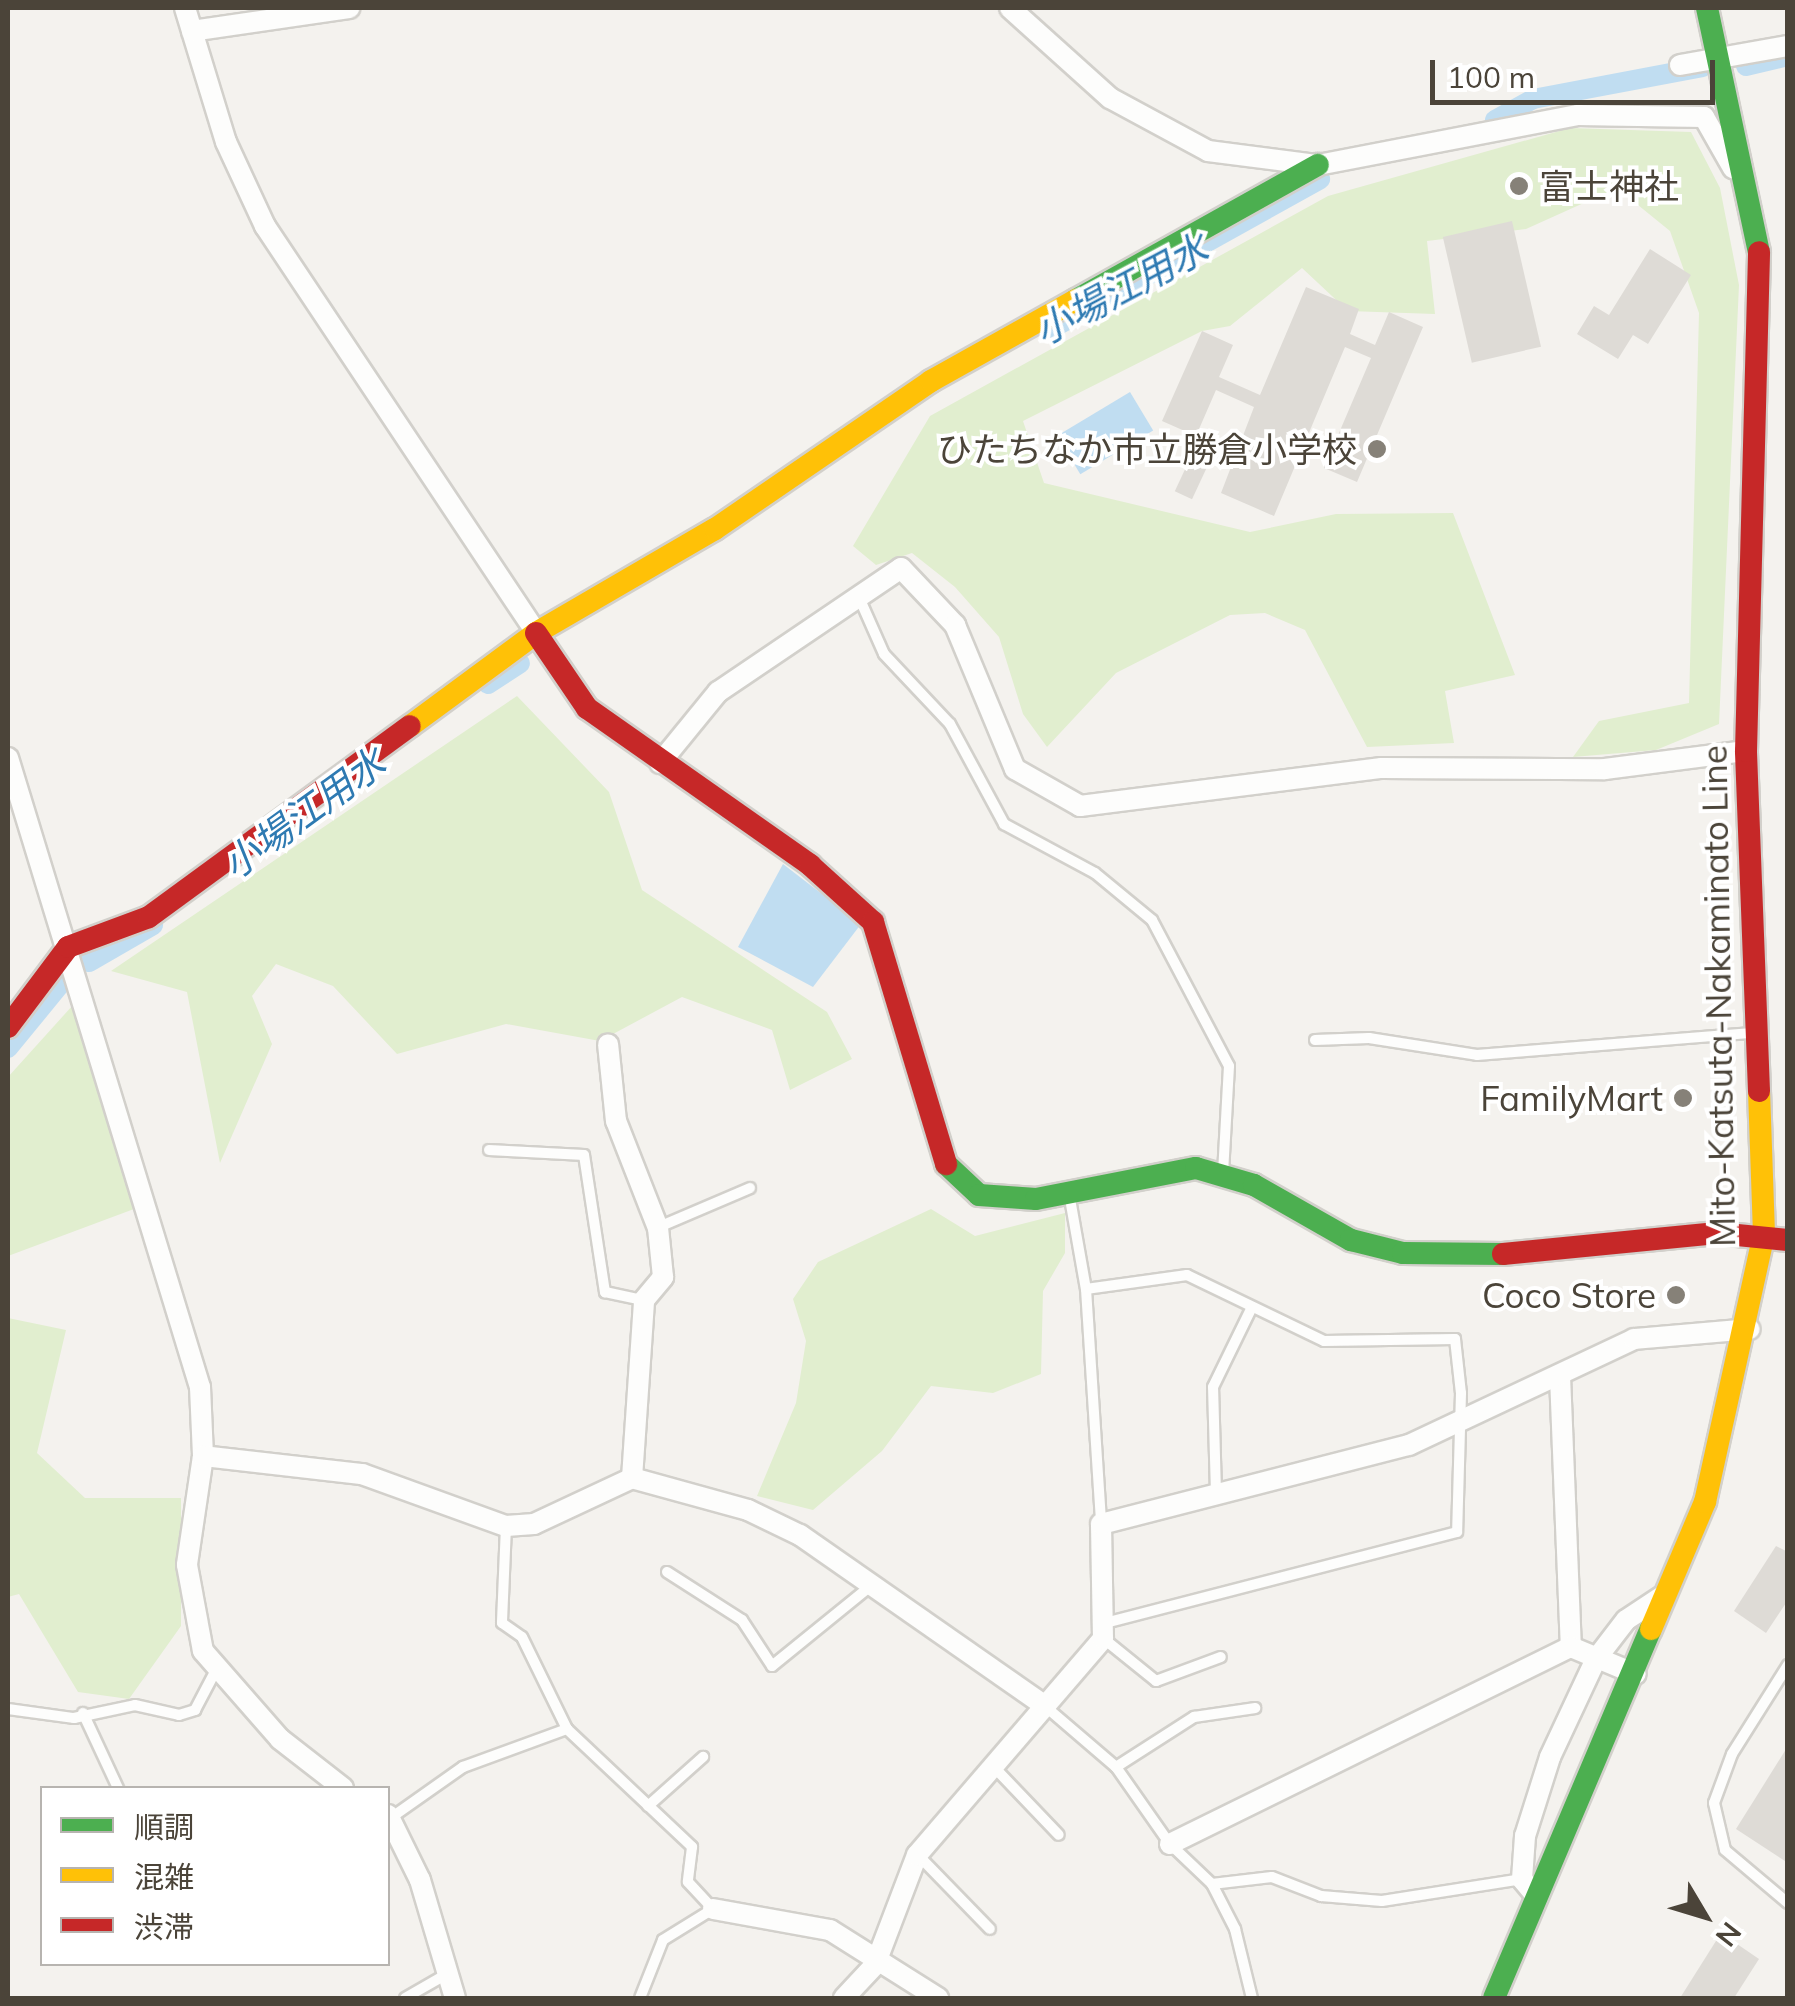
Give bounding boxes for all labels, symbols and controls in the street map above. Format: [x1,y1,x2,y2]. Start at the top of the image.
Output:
scale bar [1435,40,1720,102]
text: 100 m [1447,58,1535,96]
place label: 富士神社 [1539,165,1679,207]
marker: 富士神社 [1508,175,1530,197]
water label: 小場江用水 [1026,225,1216,355]
place label: ひたちなか市立勝倉小学校 [937,428,1357,470]
marker: ひたちなか市立勝倉小学校 [1366,438,1388,460]
water label: 小場江用水 [214,740,394,888]
street label: Mito-Katsuta-Nakaminato Line [1693,745,1743,1247]
place label: FamilyMart [1480,1077,1663,1119]
marker: FamilyMart [1672,1087,1694,1109]
place label: Coco Store [1482,1274,1656,1316]
marker: Coco Store [1665,1284,1687,1306]
legend [40,1786,390,1966]
text: 順調 [134,1808,194,1846]
text: 混雑 [134,1858,194,1896]
north arrow [1655,1866,1755,1966]
text: 渋滞 [134,1908,194,1946]
text: N [1709,1916,1749,1954]

